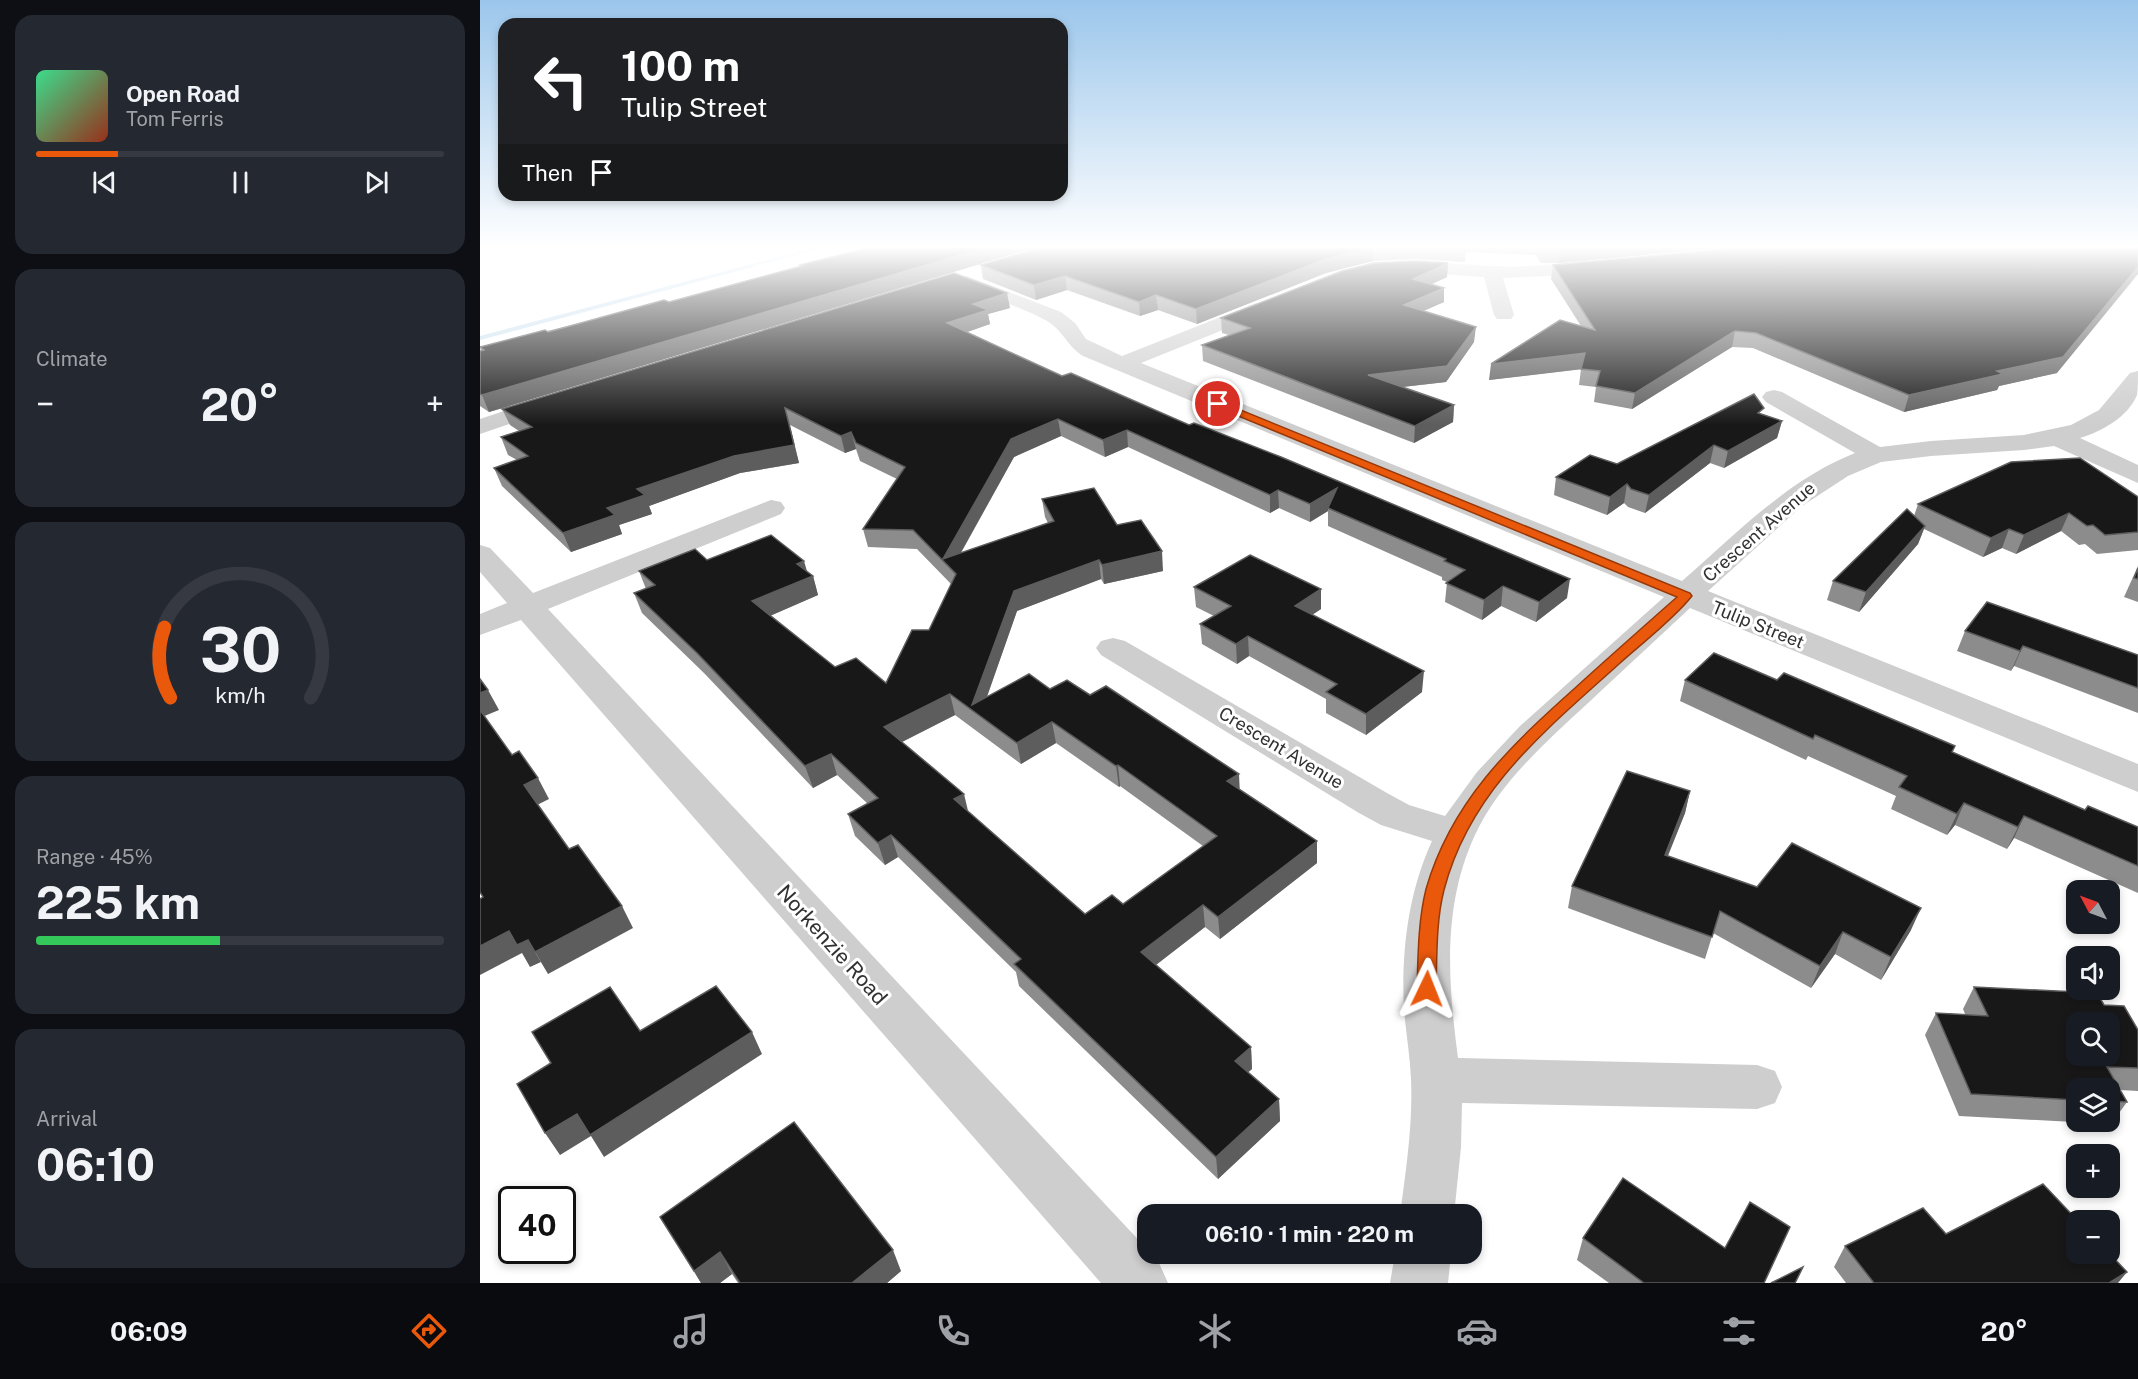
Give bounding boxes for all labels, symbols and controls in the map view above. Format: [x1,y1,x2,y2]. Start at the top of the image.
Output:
text: 100 m [621,41,740,90]
icon: left [522,42,600,120]
text: Open Road [126,81,240,107]
text: Tulip Street [621,91,768,123]
text: Tom Ferris [126,107,224,131]
icon: arrive [585,156,618,189]
text: Then [522,160,573,186]
icon: previous [88,166,121,199]
icon: pause [224,166,257,199]
icon: next [360,166,393,199]
text: Climate [36,347,108,371]
text: 20° [201,378,279,431]
pin [1192,378,1243,429]
text: − [36,385,54,423]
text: + [426,385,444,423]
icon: arrive [1201,387,1234,420]
street label: Crescent Avenue [1698,477,1819,586]
street label: Tulip Street [1709,596,1807,653]
text: 30 [199,614,281,687]
text: km/h [215,684,265,709]
street label: Crescent Avenue [1215,702,1347,793]
text: Range · 45% [36,845,153,869]
text: 225 km [36,876,200,929]
street label: Norkenzie Road [772,879,893,1010]
north arrow [2066,880,2120,934]
map controls [2066,880,2120,1264]
button: sound [2066,946,2120,1000]
position arrow [1395,957,1459,1021]
button: search [2066,1012,2120,1066]
button: layers [2066,1078,2120,1132]
text: Arrival [36,1107,98,1131]
text: 06:10 [36,1138,155,1191]
button: + [2066,1144,2120,1198]
speed limit sign: 40 [498,1186,576,1264]
button: − [2066,1210,2120,1264]
text: 06:10 · 1 min · 220 m [1205,1221,1414,1247]
icon: directions [408,1310,450,1352]
icon: music [670,1310,712,1352]
icon: phone [932,1310,974,1352]
icon: climate [1194,1310,1236,1352]
icon: car [1456,1310,1498,1352]
icon: filters [1718,1310,1760,1352]
text: 06:09 [110,1315,188,1347]
text: 20° [1980,1315,2028,1347]

